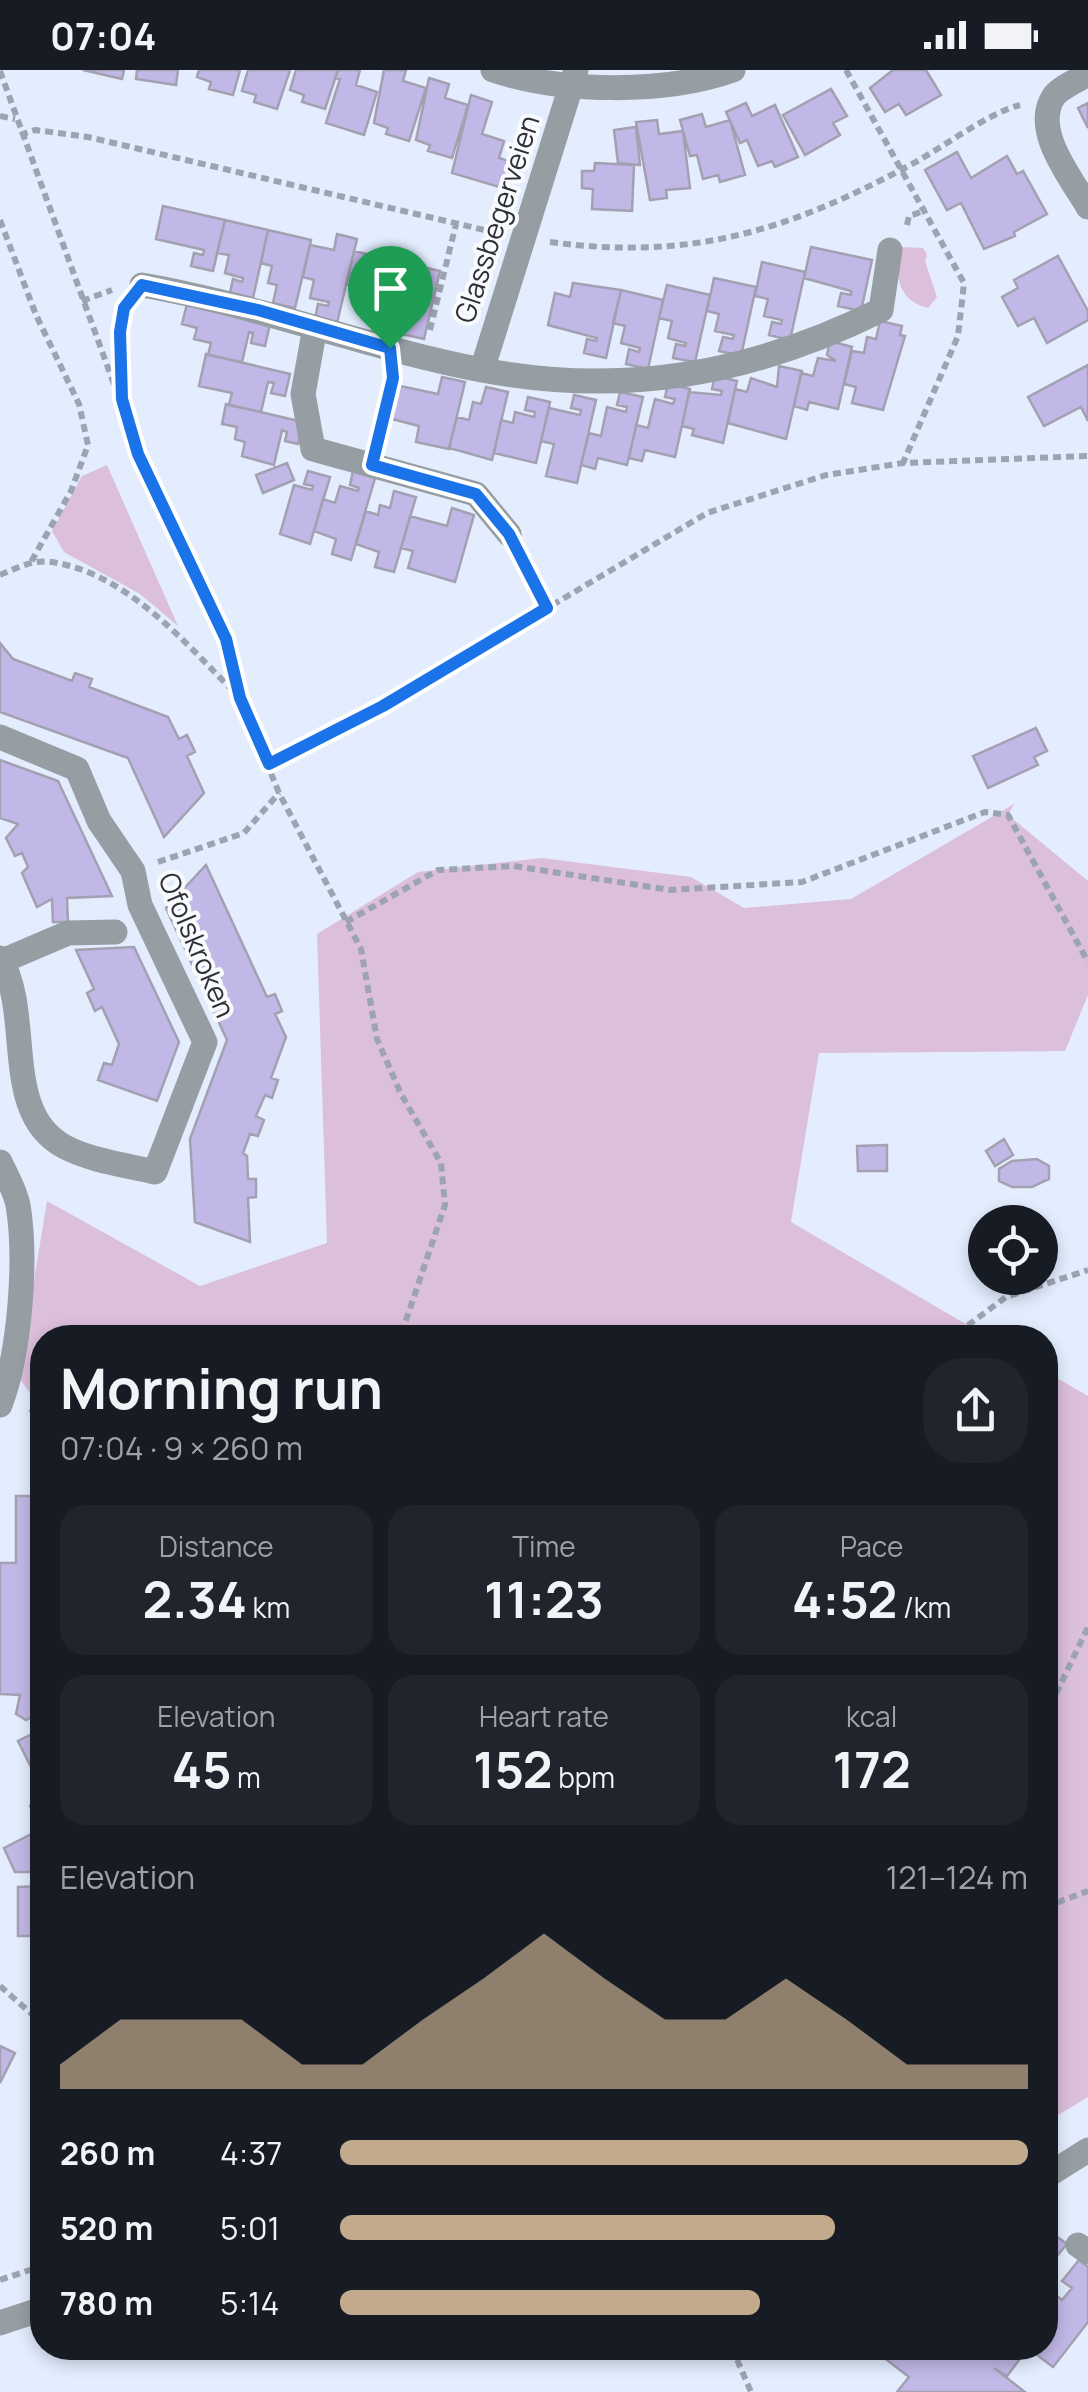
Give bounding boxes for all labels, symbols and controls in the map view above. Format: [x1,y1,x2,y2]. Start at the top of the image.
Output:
text: 07:04 [50,9,156,61]
street label: Glassbegerveien [445,110,548,327]
pin [348,246,433,349]
icon: arrive [363,261,418,316]
street label: Ofolskroken [150,866,245,1023]
map controls [968,1205,1058,1295]
button: locate [968,1205,1058,1295]
text: Morning run [60,1350,383,1426]
button: share [923,1358,1028,1463]
text: 07:04 · 9 × 260 m [60,1426,303,1470]
text: Distance [159,1527,274,1565]
text: Time [512,1527,576,1565]
text: Pace [840,1527,903,1565]
text: 2.34 [142,1565,247,1633]
text: 11:23 [484,1565,604,1633]
text: 4:52 [792,1565,897,1633]
text: km [247,1588,290,1626]
text: /km [897,1588,951,1626]
text: Elevation [157,1697,275,1735]
text: Heart rate [479,1697,609,1735]
text: kcal [846,1697,897,1735]
text: 45 [172,1735,232,1803]
text: 152 [473,1735,553,1803]
text: 172 [832,1735,911,1803]
text: m [232,1758,261,1796]
text: bpm [553,1758,615,1796]
text: Elevation [60,1855,195,1899]
text: 121–124 m [886,1855,1028,1899]
text: 260 m [60,2131,155,2175]
text: 4:37 [220,2131,282,2175]
text: 520 m [60,2206,153,2250]
text: 5:01 [220,2206,280,2250]
text: 780 m [60,2281,153,2325]
text: 5:14 [220,2281,279,2325]

